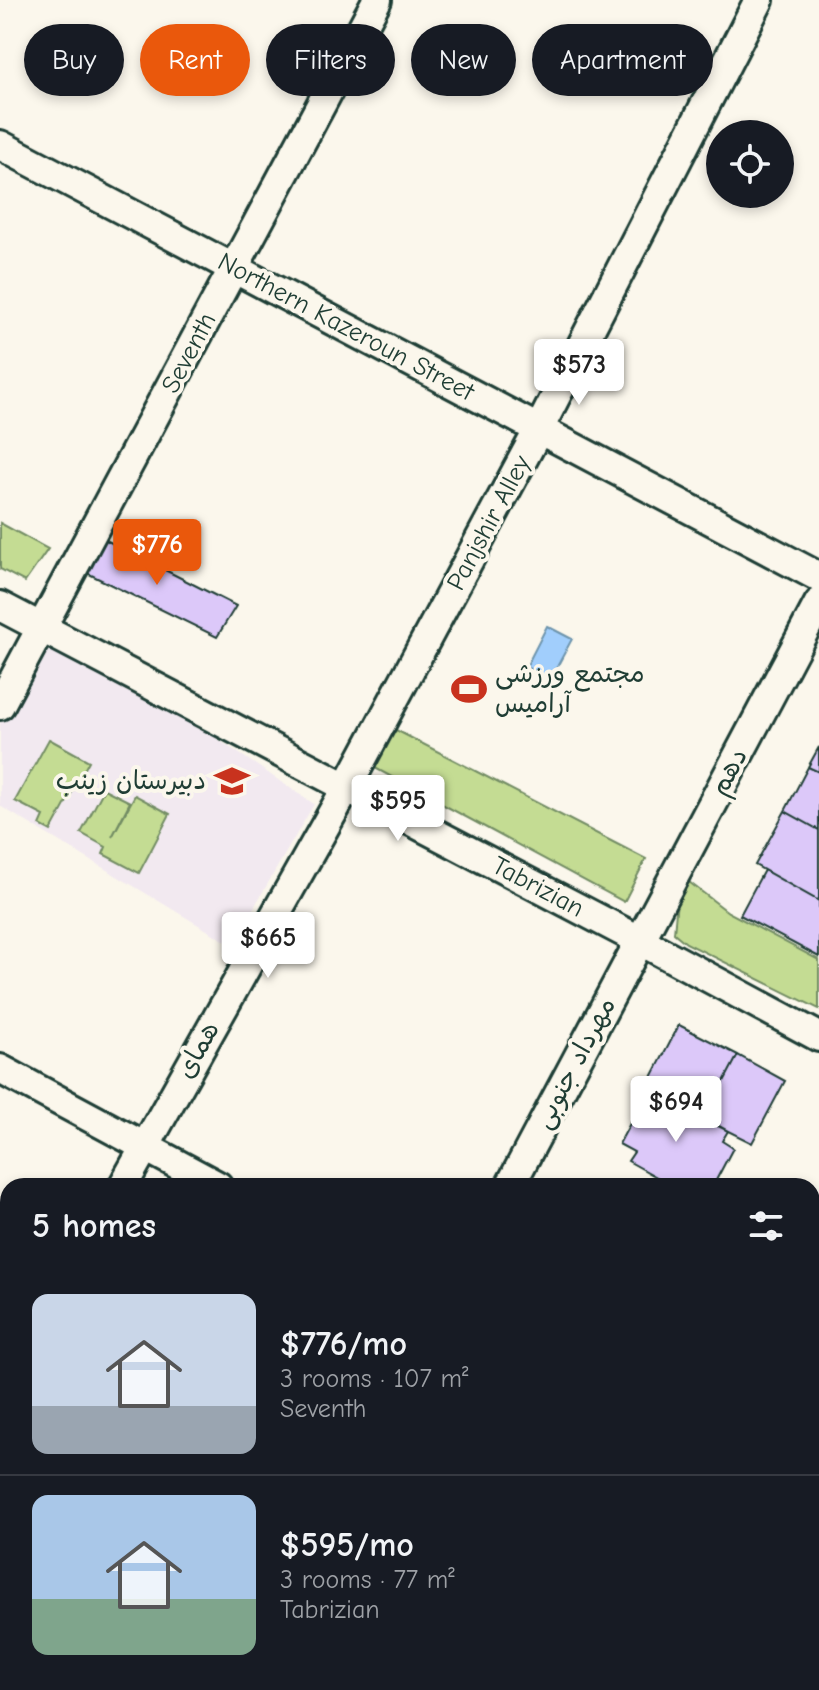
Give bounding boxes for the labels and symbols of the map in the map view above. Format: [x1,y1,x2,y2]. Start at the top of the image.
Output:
street label: Northern Kazeroun Street [213,247,481,408]
street label: Seventh [155,308,223,398]
pin: $573 [532,339,626,407]
street label: Panjshir Alley [441,450,537,595]
pin: $776 [110,519,204,587]
place label: مجتمع ورزشی آرامیس [495,659,645,719]
sports icon: مجتمع ورزشی آرامیس [450,670,488,708]
street label: دهم [704,743,757,803]
school or university icon: دبیرستان زینب [213,762,251,800]
place label: دبیرستان زینب [56,766,206,796]
pin: $595 [351,775,445,843]
street label: Tabrizian [487,850,589,924]
pin: $665 [221,912,315,980]
street label: مهرداد جنوبی [528,992,623,1134]
street label: همای [170,1016,226,1084]
pin: $694 [629,1076,723,1144]

